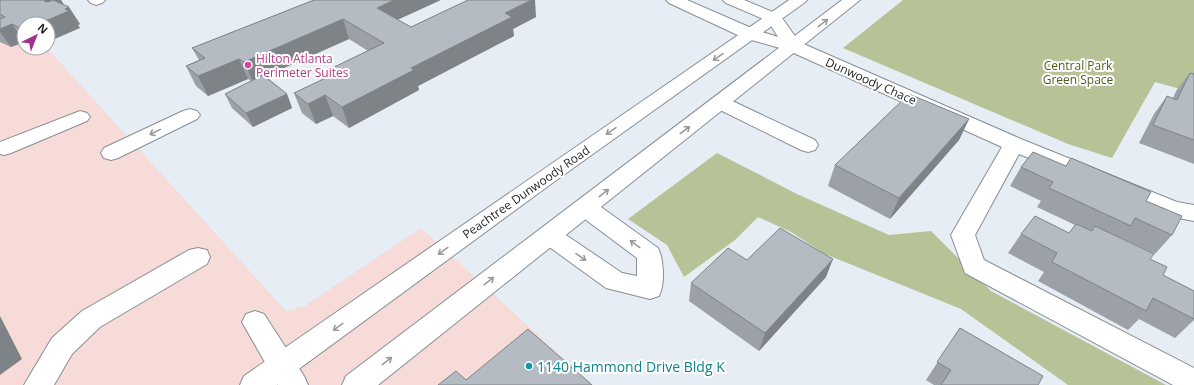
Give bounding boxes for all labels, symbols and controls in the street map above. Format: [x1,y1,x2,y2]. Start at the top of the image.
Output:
north arrow [16,16,56,56]
one-way arrow [817,19,828,27]
text: N [35,20,52,37]
place label: Hilton Atlanta Perimeter Suites [256,50,349,81]
one-way arrow [713,52,724,61]
street label: Dunwoody Chace [823,53,919,109]
park label: Central Park Green Space [1043,57,1114,88]
marker: Hilton Atlanta Perimeter Suites [243,60,253,70]
one-way arrow [679,126,690,134]
one-way arrow [606,127,617,135]
one-way arrow [149,129,161,136]
street label: Peachtree Dunwoody Road [459,142,593,242]
one-way arrow [598,189,609,198]
one-way arrow [629,240,640,248]
one-way arrow [438,247,449,255]
one-way arrow [575,253,586,261]
one-way arrow [484,277,495,285]
one-way arrow [332,323,343,331]
one-way arrow [381,357,392,365]
place label: 1140 Hammond Drive Bldg K [537,357,725,376]
marker: 1140 Hammond Drive Bldg K [524,361,534,371]

